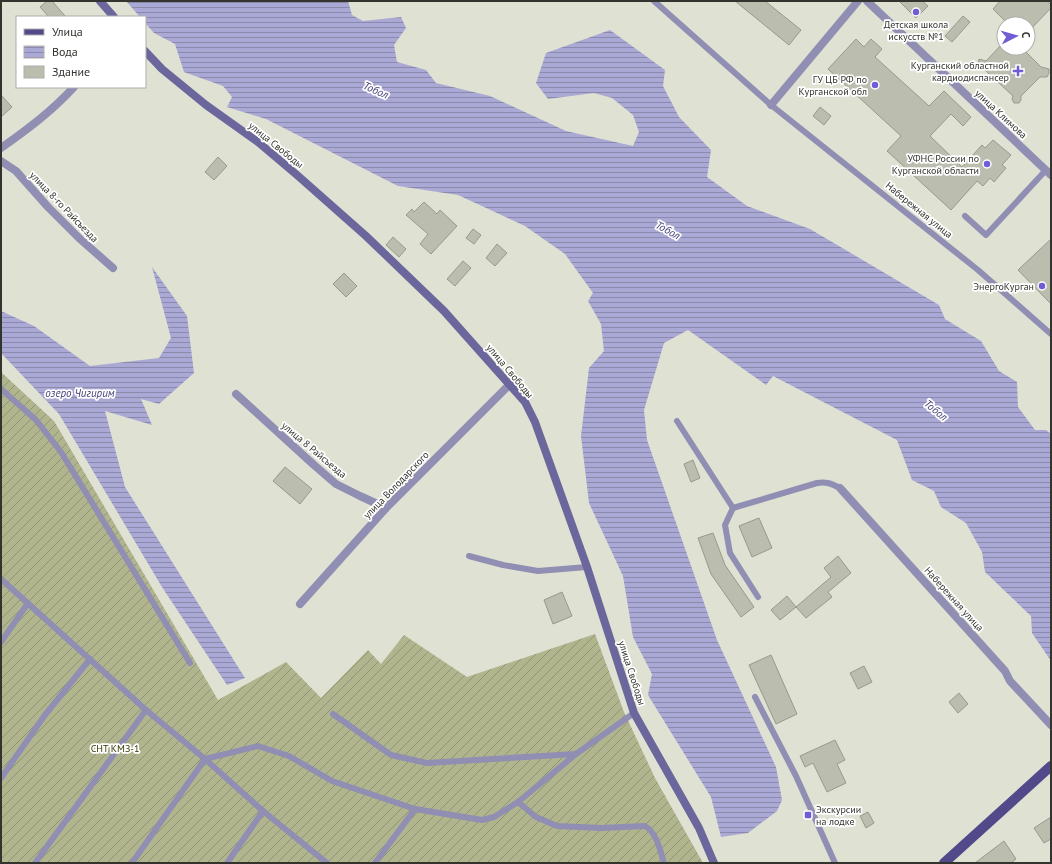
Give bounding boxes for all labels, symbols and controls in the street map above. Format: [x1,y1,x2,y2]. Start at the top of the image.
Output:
marker: Детская школа искусств №1 [911,7,921,17]
legend [16,16,146,88]
north arrow [996,16,1036,56]
place label: Детская школа искусств №1 [884,18,948,43]
text: Улица [52,24,83,39]
text: С [1019,31,1033,39]
text: Вода [52,44,78,59]
place label: Курганский областной кардиодиспансер [911,59,1009,84]
text: Здание [52,64,90,79]
marker: Курганский областной кардиодиспансер [1012,65,1024,77]
place label: ГУ ЦБ РФ по Курганской обл [798,73,867,98]
water label: Тобол [361,78,391,102]
marker: ГУ ЦБ РФ по Курганской обл [870,80,880,90]
street label: улица Климова [972,87,1030,141]
street label: улица Свободы [246,119,306,171]
place label: УФНС России по Курганской области [892,152,979,177]
marker: УФНС России по Курганской области [982,159,992,169]
street label: улица 8-го Райсъезда [27,169,101,245]
street label: Набережная улица [883,179,955,241]
water label: Тобол [653,218,683,243]
place label: ЭнергоКурган [973,280,1034,293]
marker: ЭнергоКурган [1037,281,1047,291]
street label: улица Свободы [484,341,536,401]
water label: озеро Чигирим [45,386,115,400]
water label: Тобол [921,396,951,424]
street label: улица 8 Райсъезда [279,419,349,481]
street label: улица Володарского [360,449,432,521]
street label: Набережная улица [922,564,986,634]
street label: улица Свободы [615,639,649,707]
park label: СНТ КМЗ-1 [91,742,139,755]
place label: Экскурсии на лодке [816,803,861,828]
marker: Экскурсии на лодке [803,810,813,820]

